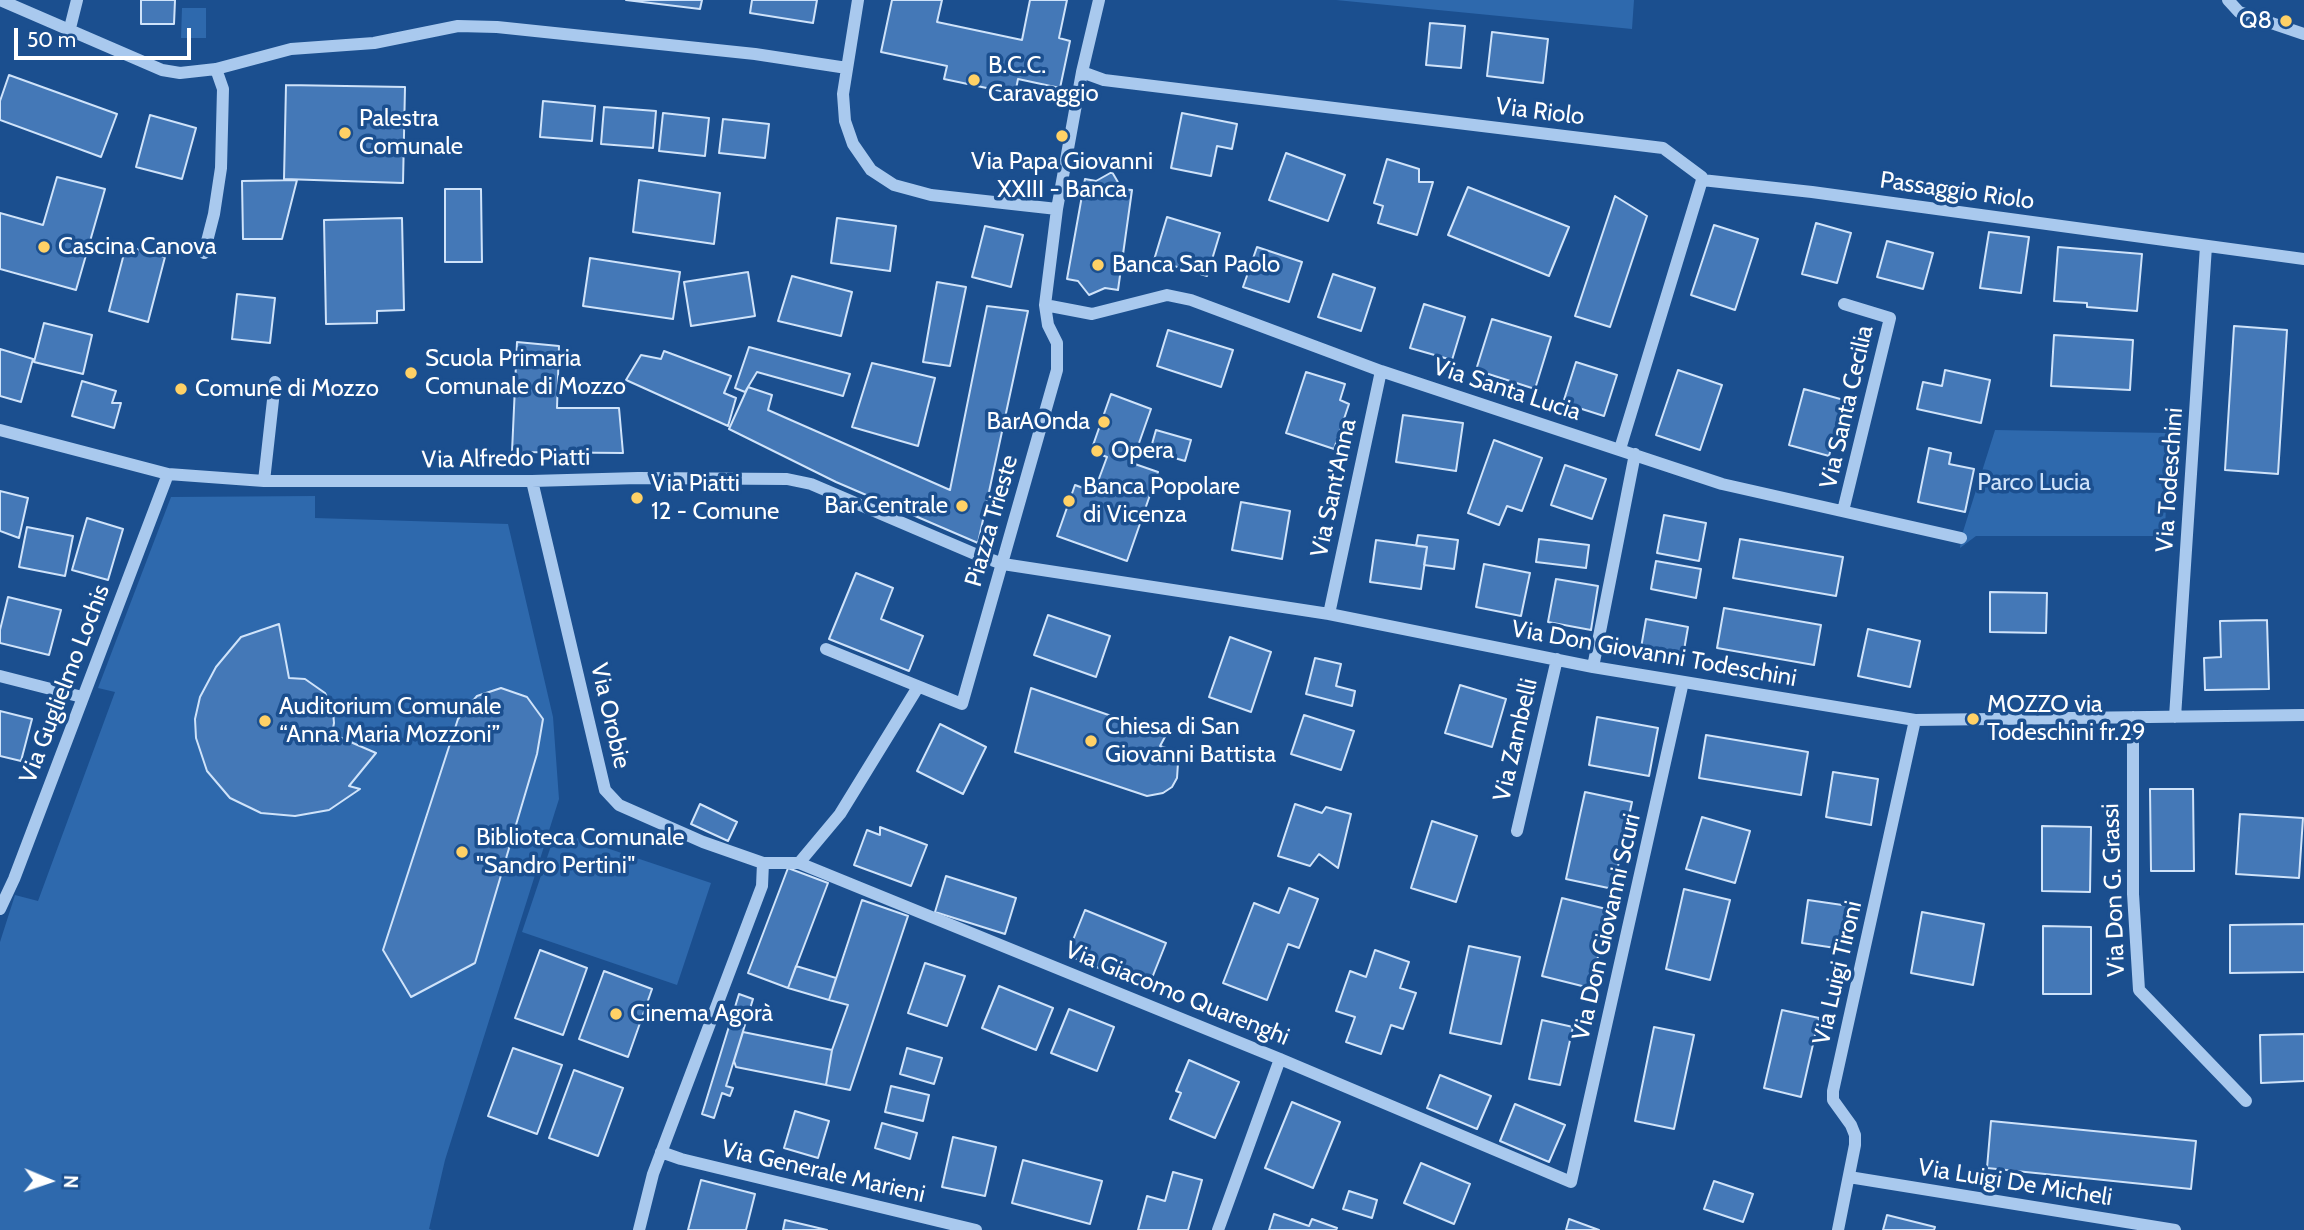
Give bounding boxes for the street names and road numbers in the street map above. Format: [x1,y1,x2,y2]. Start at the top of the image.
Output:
street label: Via Riolo [1494,92,1586,132]
street label: Passaggio Riolo [1878,166,2036,216]
street label: Via Santa Cecilia [1814,323,1880,491]
street label: Via Santa Lucia [1430,353,1584,427]
street label: Via Todeschini [2151,407,2189,553]
street label: Via Sant'Anna [1305,416,1363,560]
street label: Via Alfredo Piatti [421,443,591,475]
street label: Piazza Trieste [959,452,1025,590]
street label: Via Guglielmo Lochis [14,581,116,787]
street label: Via Don Giovanni Todeschini [1509,615,1799,693]
street label: Via Orobie [584,661,636,771]
street label: Via Zambelli [1488,676,1544,804]
street label: Via Don G. Grassi [2097,803,2131,977]
street label: Via Don Giovanni Scuri [1567,811,1647,1043]
street label: Via Luigi Tironi [1807,898,1869,1048]
street label: Via Giacomo Quarenghi [1061,936,1293,1052]
street label: Via Generale Marieni [718,1135,928,1209]
street label: Via Luigi De Micheli [1916,1153,2114,1213]

